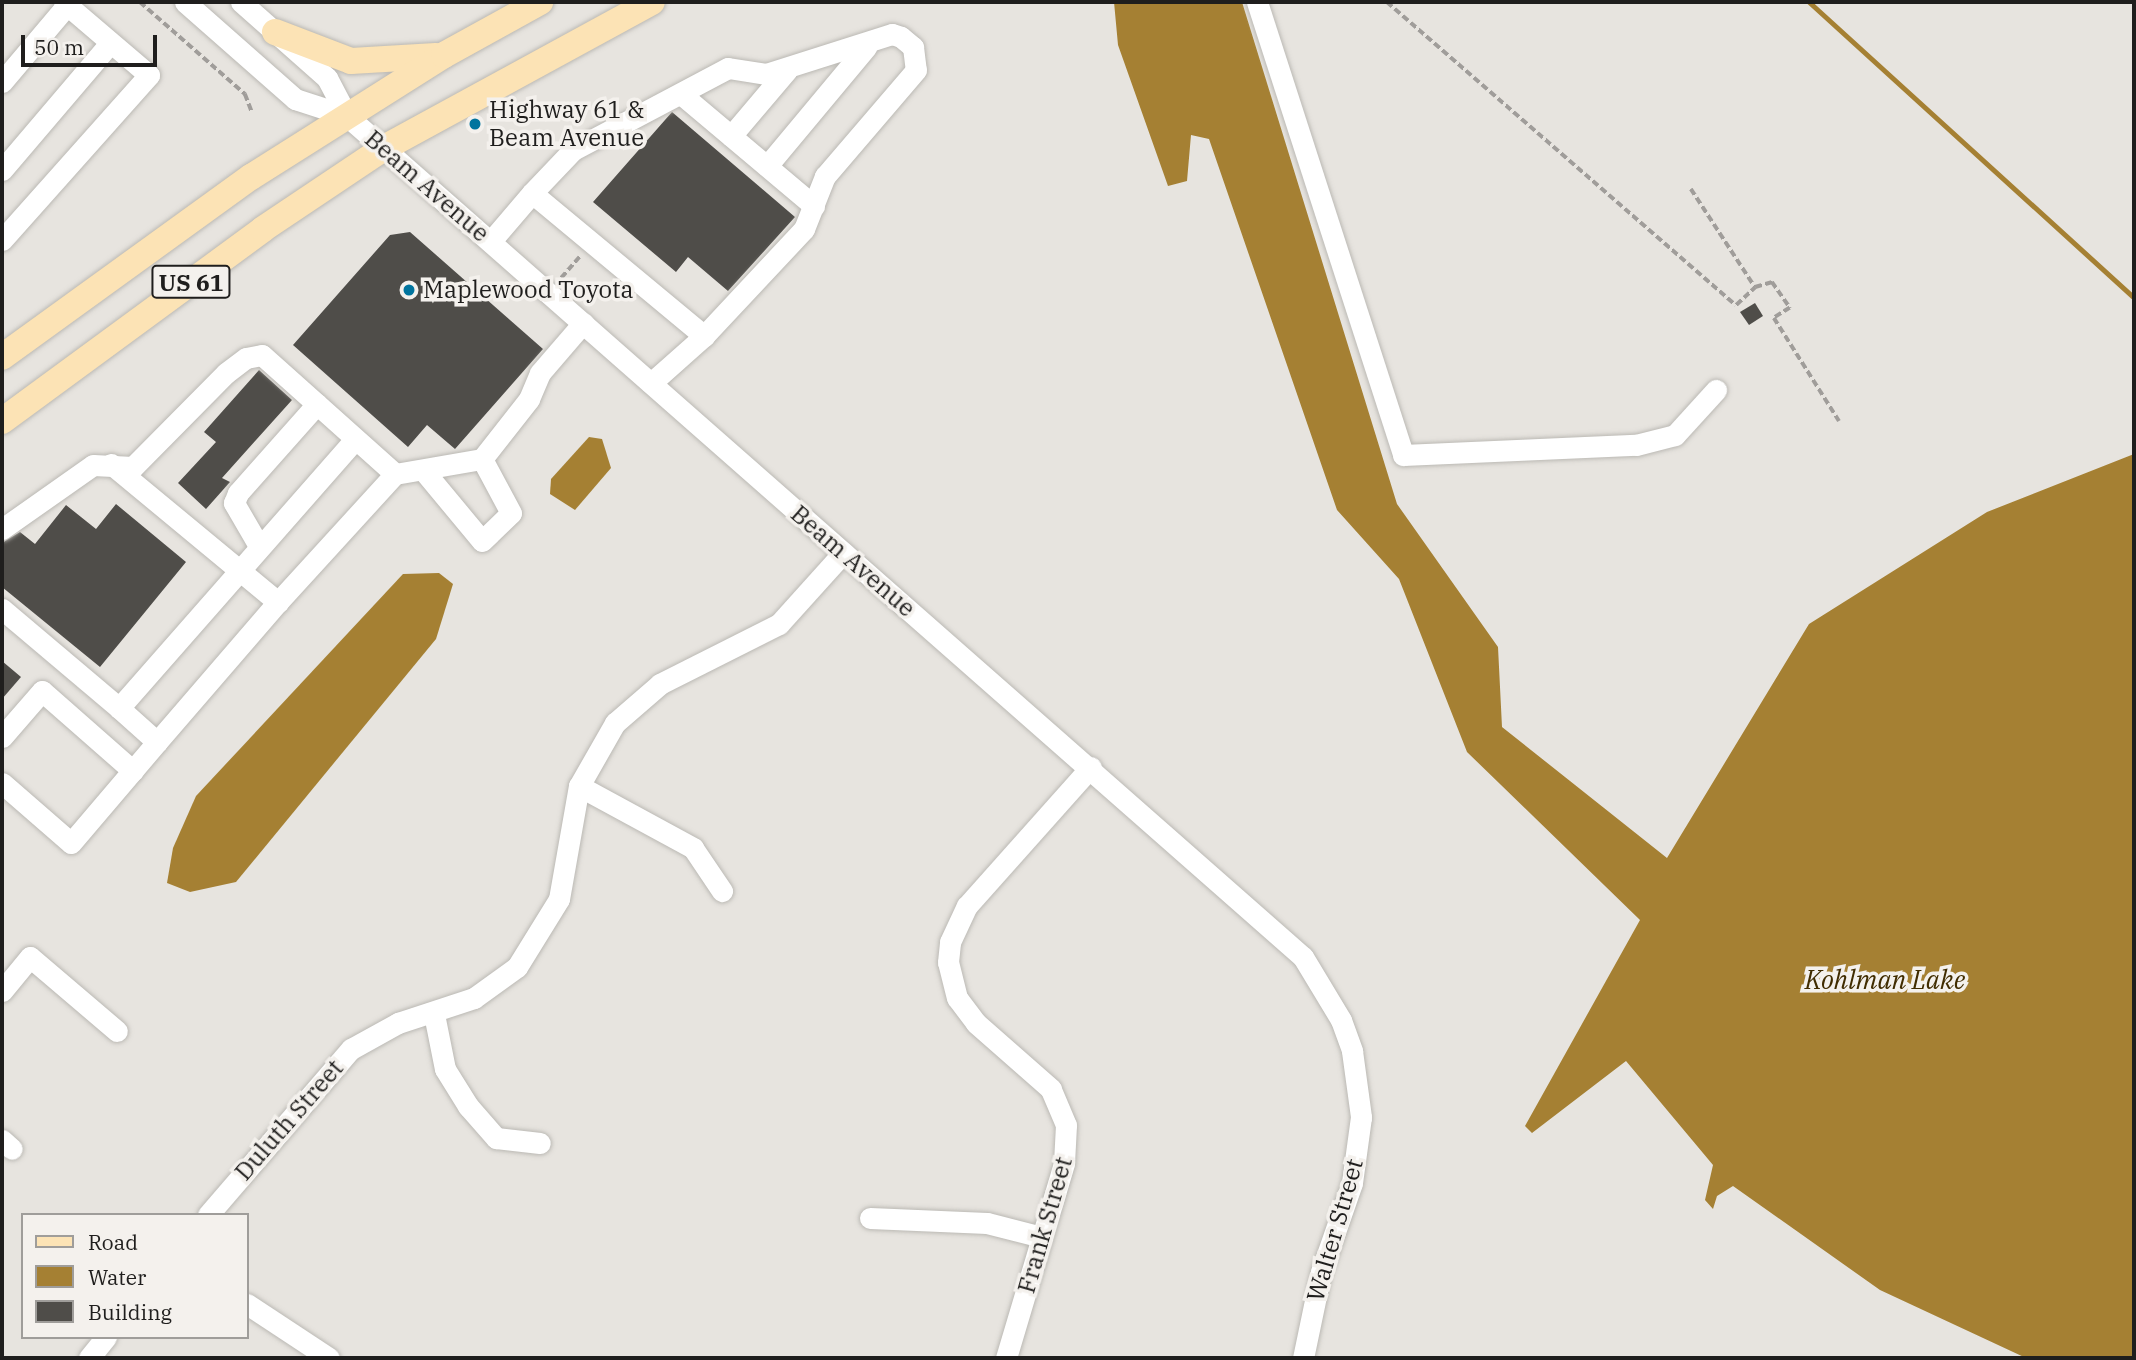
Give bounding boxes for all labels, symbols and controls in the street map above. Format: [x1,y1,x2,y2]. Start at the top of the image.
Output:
scale bar [24,21,161,65]
text: 50 m [34,33,84,61]
place label: Highway 61 & Beam Avenue [489,96,644,152]
marker: Highway 61 & Beam Avenue [467,116,483,132]
street label: Beam Avenue [359,124,495,248]
road number: US 61 [151,262,231,302]
place label: Maplewood Toyota [423,276,634,304]
marker: Maplewood Toyota [401,282,417,298]
street label: Beam Avenue [785,499,921,623]
water label: Kohlman Lake [1805,964,1965,996]
street label: Duluth Street [229,1054,349,1186]
street label: Frank Street [1012,1154,1078,1296]
street label: Walter Street [1301,1155,1369,1305]
legend [21,1213,248,1339]
text: Road [88,1228,138,1256]
text: Water [88,1263,146,1291]
text: Building [88,1298,172,1326]

